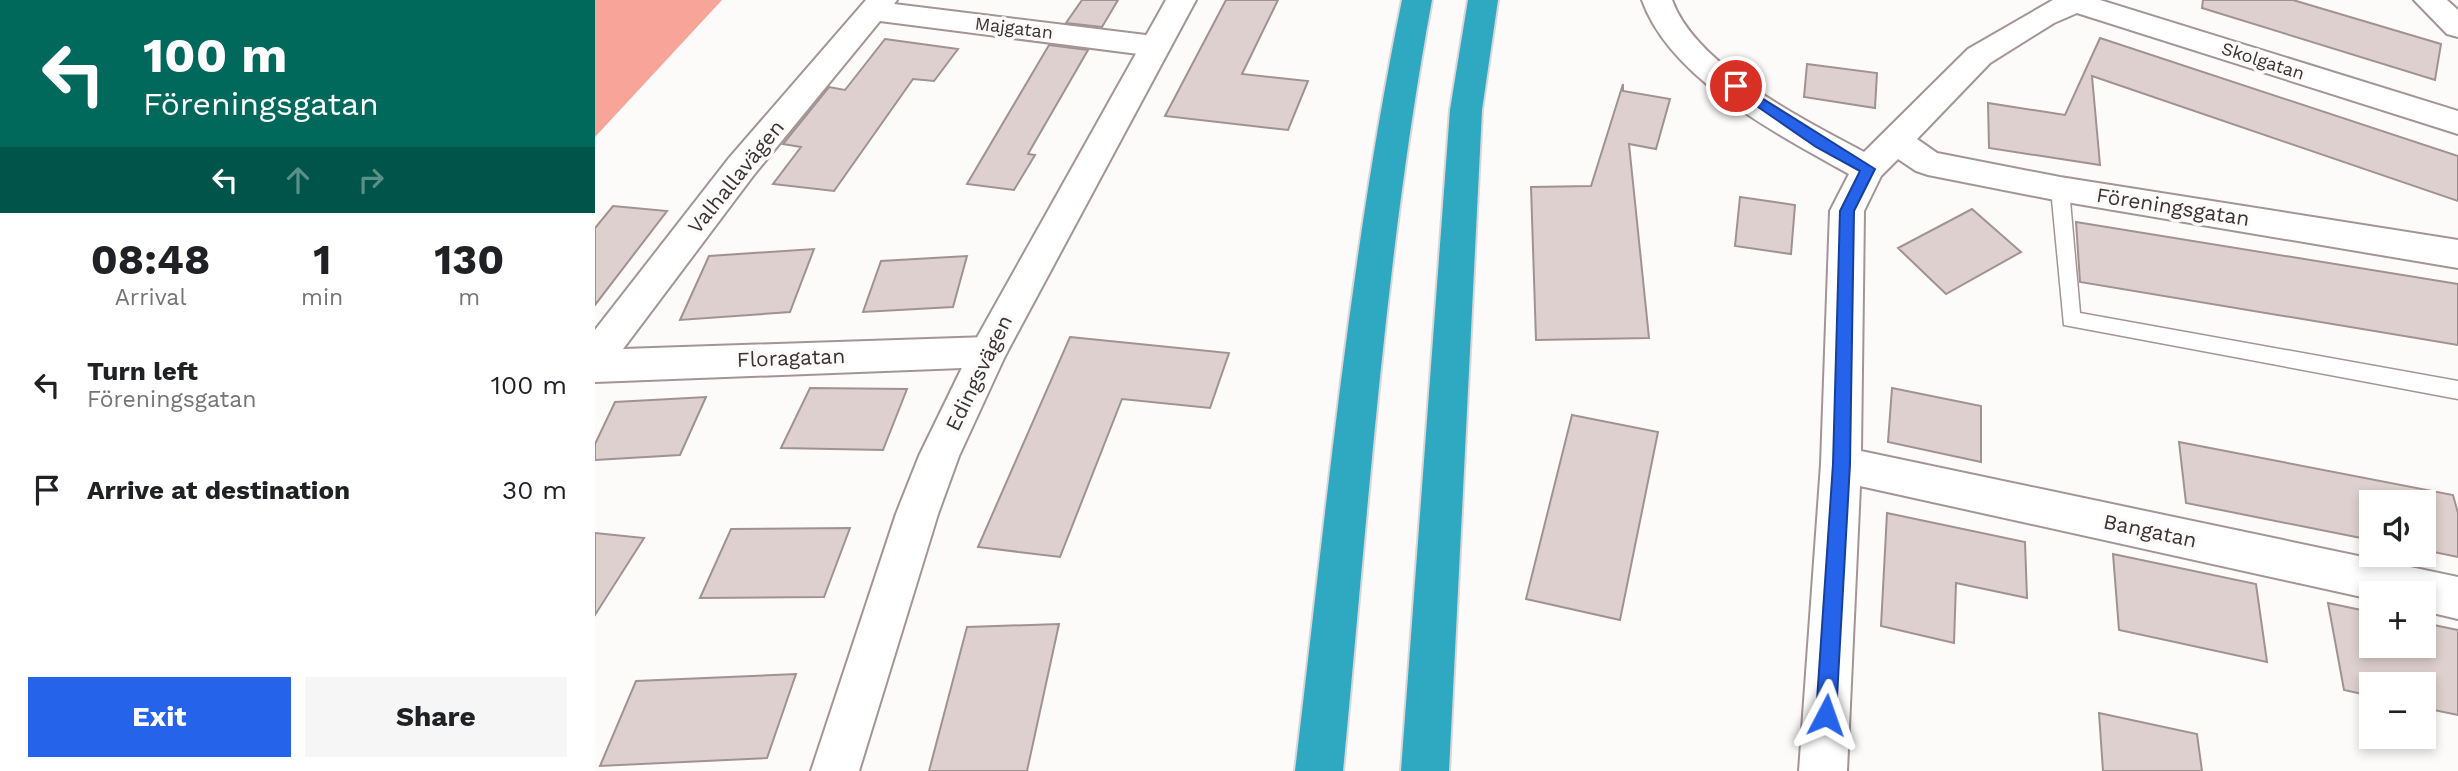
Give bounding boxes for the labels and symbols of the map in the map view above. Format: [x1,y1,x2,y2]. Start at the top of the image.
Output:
street label: Majgatan [974,12,1054,43]
street label: Skolgatan [2219,37,2307,84]
pin [1706,56,1766,116]
street label: Valhallavägen [682,115,789,238]
street label: Föreningsgatan [2095,182,2251,231]
street label: Edingsvägen [940,311,1017,435]
street label: Floragatan [736,343,846,372]
street label: Bangatan [2101,508,2199,553]
position arrow [1789,678,1863,752]

